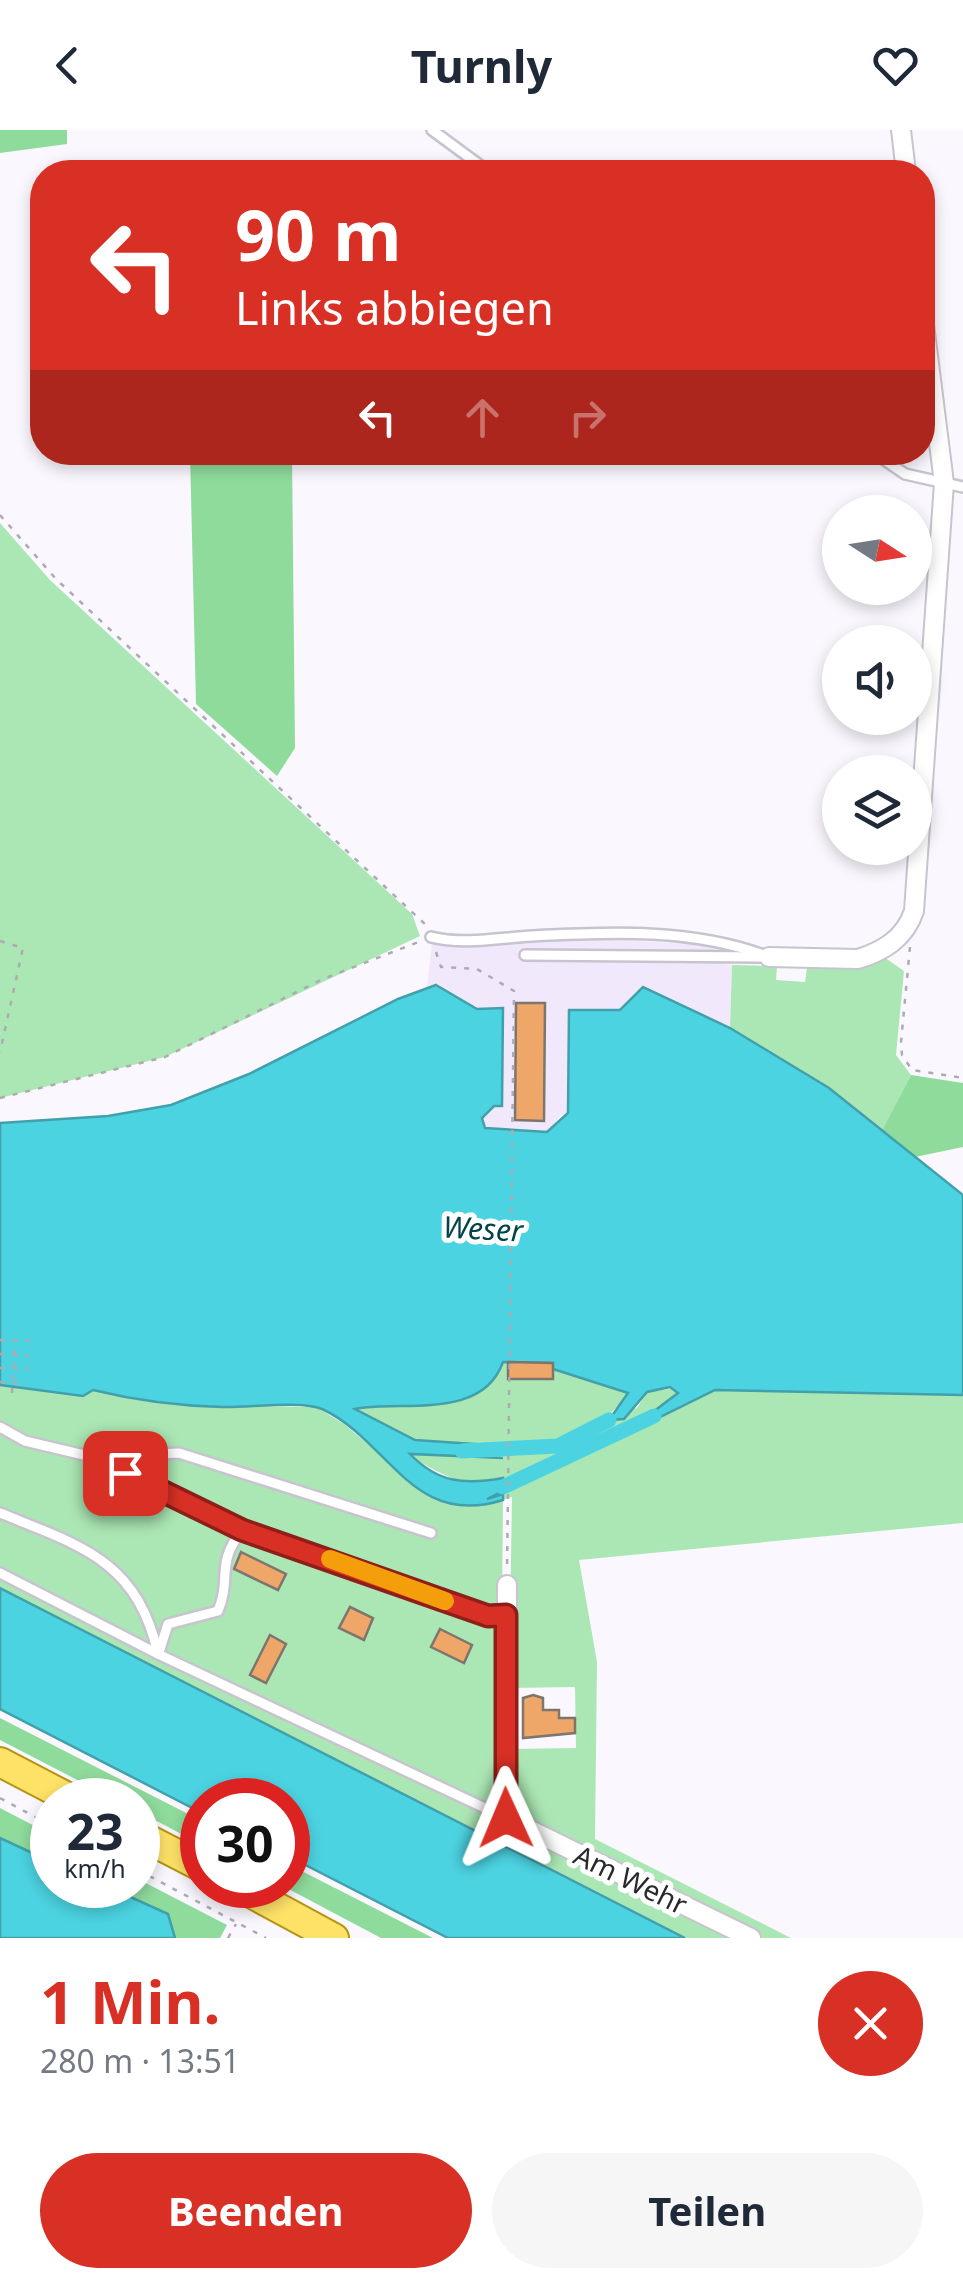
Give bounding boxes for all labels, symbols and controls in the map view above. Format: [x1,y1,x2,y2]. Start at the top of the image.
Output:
text: Turnly [411,35,552,96]
icon: back [40,38,95,93]
icon: heart [868,38,923,93]
text: 90 m [235,186,402,282]
icon: left [70,200,200,330]
text: Links abbiegen [235,277,554,338]
icon: left [350,390,405,445]
icon: ahead [455,390,510,445]
icon: right [560,390,615,445]
north arrow [822,495,932,605]
map controls [822,495,932,865]
button: sound [822,625,932,735]
button: layers [822,755,932,865]
water label: Weser [442,1205,525,1251]
pin [83,1431,168,1516]
icon: arrive [98,1446,153,1501]
position arrow [454,1766,558,1870]
speed limit sign: 30 [180,1778,310,1908]
text: 23 [66,1797,124,1865]
street label: Am Wehr [568,1835,694,1923]
text: km/h [64,1851,126,1885]
text: 1 Min. [40,1960,220,2042]
button: close [818,1971,923,2076]
text: 280 m · 13:51 [40,2039,240,2082]
button: Beenden [40,2153,472,2268]
button: Teilen [492,2153,923,2268]

